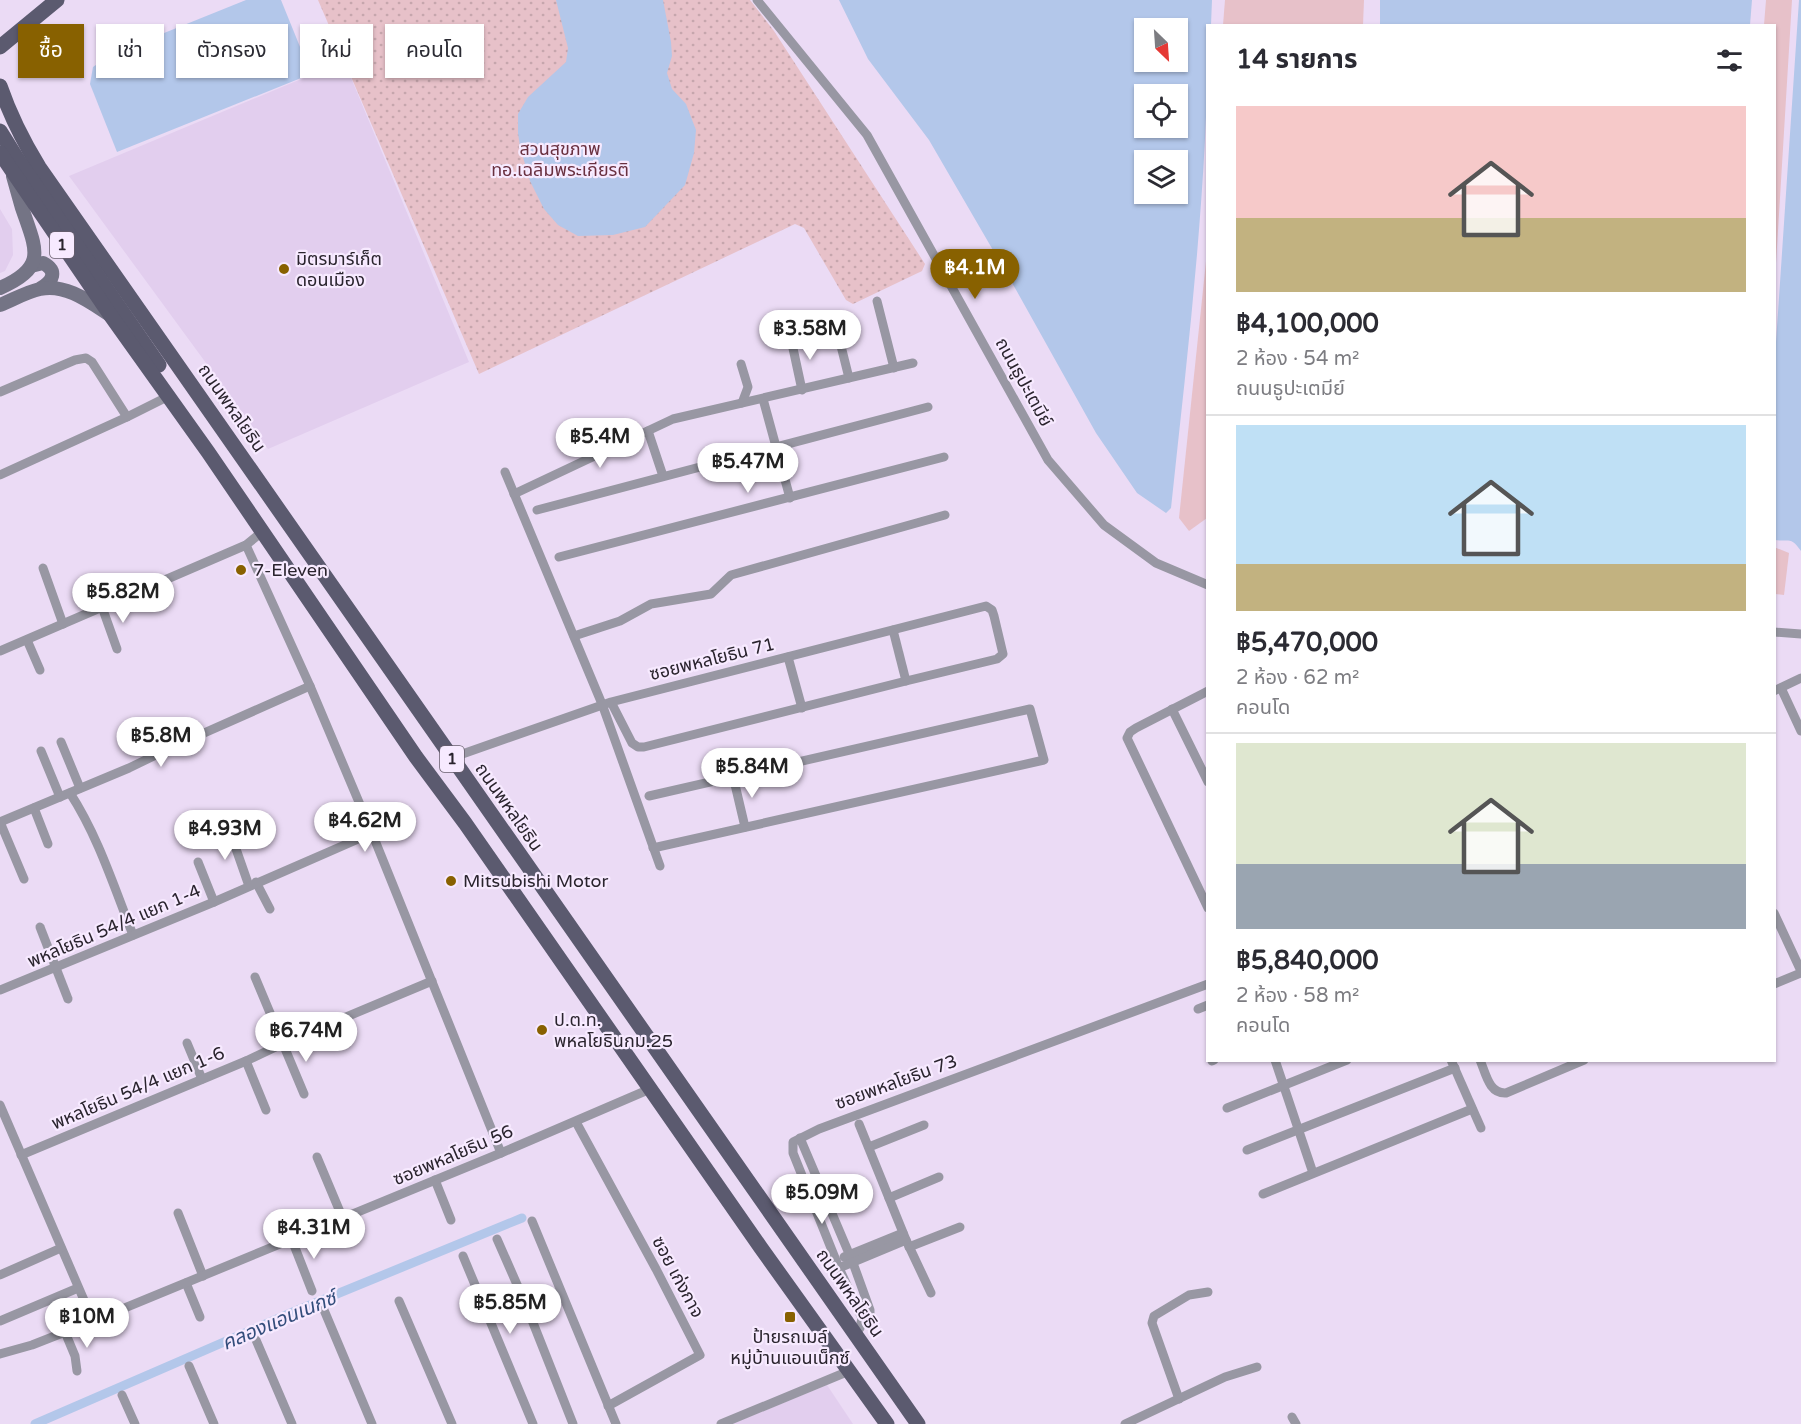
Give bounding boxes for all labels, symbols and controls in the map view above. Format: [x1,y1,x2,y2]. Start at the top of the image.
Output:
north arrow [1134,18,1188,72]
map controls [1134,18,1188,204]
chip: ซื้อ [18,24,84,78]
chip: เช่า [96,24,164,78]
chip: ตัวกรอง [176,24,288,78]
chip: ใหม่ [300,24,373,78]
chip: คอนโด [385,24,484,78]
text: 14 รายการ [1236,44,1357,75]
icon: filters [1713,44,1746,77]
button: locate [1134,84,1188,138]
park label: สวนสุขภาพ ทอ.เฉลิมพระเกียรติ [491,138,629,181]
icon: home [1437,145,1545,253]
button: layers [1134,150,1188,204]
road number: 1 [50,232,74,258]
place label: มิตรมาร์เก็ต ดอนเมือง [296,248,382,291]
pin: ฿4.1M [933,249,1017,300]
text: ฿4.1M [944,256,1006,280]
marker: มิตรมาร์เก็ต ดอนเมือง [277,262,291,276]
text: ฿4,100,000 [1236,308,1379,339]
pin: ฿3.58M [761,310,859,361]
text: ฿3.58M [773,317,847,341]
street label: ถนนธูปะเตมีย์ [990,334,1057,431]
text: 2 ห้อง · 54 m² [1236,347,1359,371]
street label: ถนนพหลโยธิน [194,360,270,456]
text: ถนนธูปะเตมีย์ [1236,377,1345,401]
pin: ฿5.4M [558,418,642,469]
text: ฿5.4M [570,425,630,449]
pin: ฿5.47M [699,443,797,494]
text: ฿5.47M [711,450,785,474]
icon: home [1437,464,1545,572]
place label: 7-Eleven [253,559,328,581]
marker: 7-Eleven [234,563,248,577]
pin: ฿5.82M [74,573,172,624]
text: ฿5.82M [86,580,160,604]
text: ฿5,470,000 [1236,627,1378,658]
street label: ซอยพหลโยธิน 71 [647,633,777,685]
text: 2 ห้อง · 62 m² [1236,666,1359,690]
text: คอนโด [1236,696,1290,720]
pin: ฿5.8M [119,717,203,768]
text: ฿5.8M [131,724,191,748]
road number: 1 [440,746,464,772]
pin: ฿5.84M [703,748,801,799]
text: ฿5.84M [715,755,789,779]
street label: ถนนพหลโยธิน [471,759,547,855]
icon: home [1437,782,1545,890]
pin: ฿4.62M [316,802,414,853]
text: ฿4.62M [328,809,402,833]
pin: ฿4.93M [176,810,274,861]
text: ฿4.93M [188,817,262,841]
place label: Mitsubishi Motor [463,870,608,892]
marker: Mitsubishi Motor [444,874,458,888]
street label: พหลโยธิน 54/4 แยก 1-4 [24,880,204,972]
text: ฿5,840,000 [1236,945,1379,976]
text: 2 ห้อง · 58 m² [1236,984,1359,1008]
place label: ป.ต.ท. พหลโยธินกม.25 [554,1009,673,1052]
pin: ฿6.74M [257,1012,355,1063]
text: คอนโด [1236,1014,1290,1038]
text: ฿6.74M [269,1019,343,1043]
marker: ป.ต.ท. พหลโยธินกม.25 [535,1023,549,1037]
street label: พหลโยธิน 54/4 แยก 1-6 [48,1042,228,1134]
street label: ซอยพหลโยธิน 73 [832,1050,960,1114]
street label: ซอยพหลโยธิน 56 [390,1120,516,1190]
pin: ฿5.09M [773,1174,871,1225]
text: ฿5.09M [785,1181,859,1205]
pin: ฿4.31M [265,1209,363,1260]
text: ฿4.31M [277,1216,351,1240]
street label: ซอย เก่งกาจ [647,1232,709,1322]
street label: ถนนพหลโยธิน [812,1245,888,1341]
water label: คลองแอนเนกซ์ [218,1284,344,1356]
pin: ฿5.85M [461,1284,559,1335]
text: ฿5.85M [473,1291,547,1315]
pin: ฿10M [51,1298,123,1349]
text: ฿10M [59,1305,115,1329]
marker: ป้ายรถเมล์ หมู่บ้านแอนเน็กซ์ [783,1310,797,1324]
place label: ป้ายรถเมล์ หมู่บ้านแอนเน็กซ์ [730,1326,850,1370]

